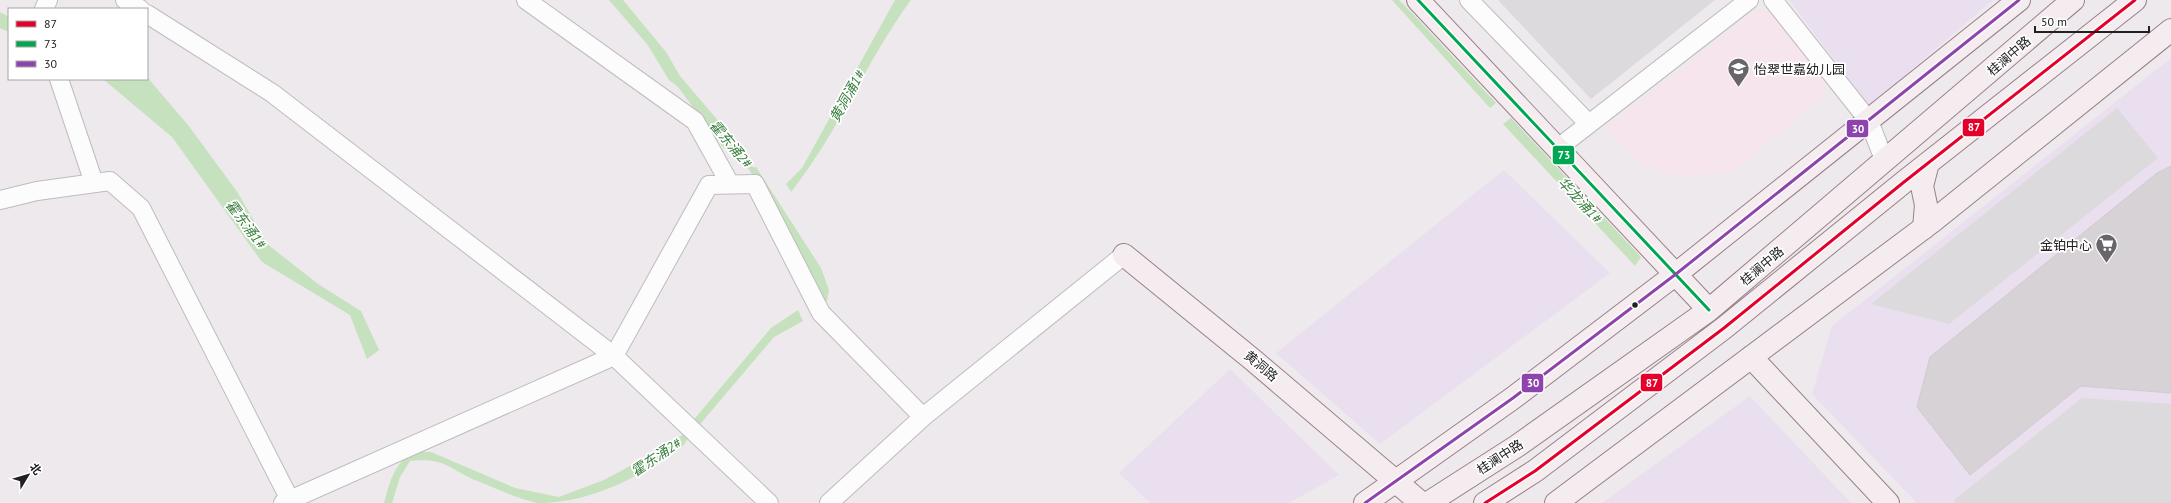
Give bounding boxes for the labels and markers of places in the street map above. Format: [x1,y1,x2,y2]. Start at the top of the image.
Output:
school or university icon: 怡翠世嘉幼儿园 [1726,56,1752,89]
place label: 怡翠世嘉幼儿园 [1754,61,1845,78]
supermarket icon: 金铂中心 [2094,232,2120,265]
place label: 金铂中心 [2040,237,2092,254]
unlabelled marker [1630,300,1640,310]

